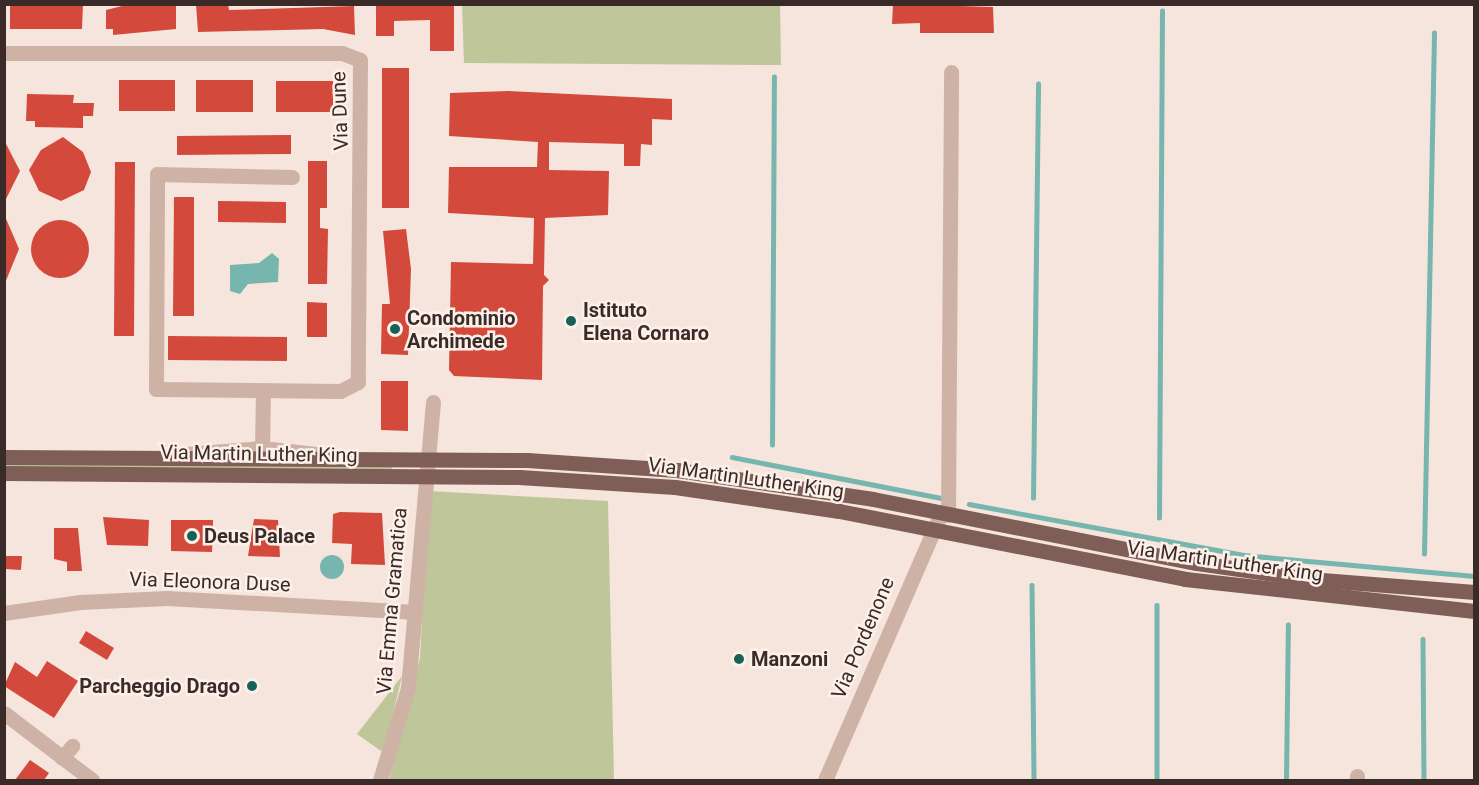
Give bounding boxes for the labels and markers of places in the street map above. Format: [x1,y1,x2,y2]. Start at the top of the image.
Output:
place label: Istituto Elena Cornaro [583,298,709,345]
place label: Condominio Archimede [407,306,516,353]
marker: Istituto Elena Cornaro [564,314,578,328]
marker: Condominio Archimede [388,322,402,336]
place label: Deus Palace [204,524,315,548]
marker: Deus Palace [185,529,199,543]
place label: Manzoni [751,647,828,671]
marker: Manzoni [732,652,746,666]
place label: Parcheggio Drago [79,674,240,698]
marker: Parcheggio Drago [245,679,259,693]

